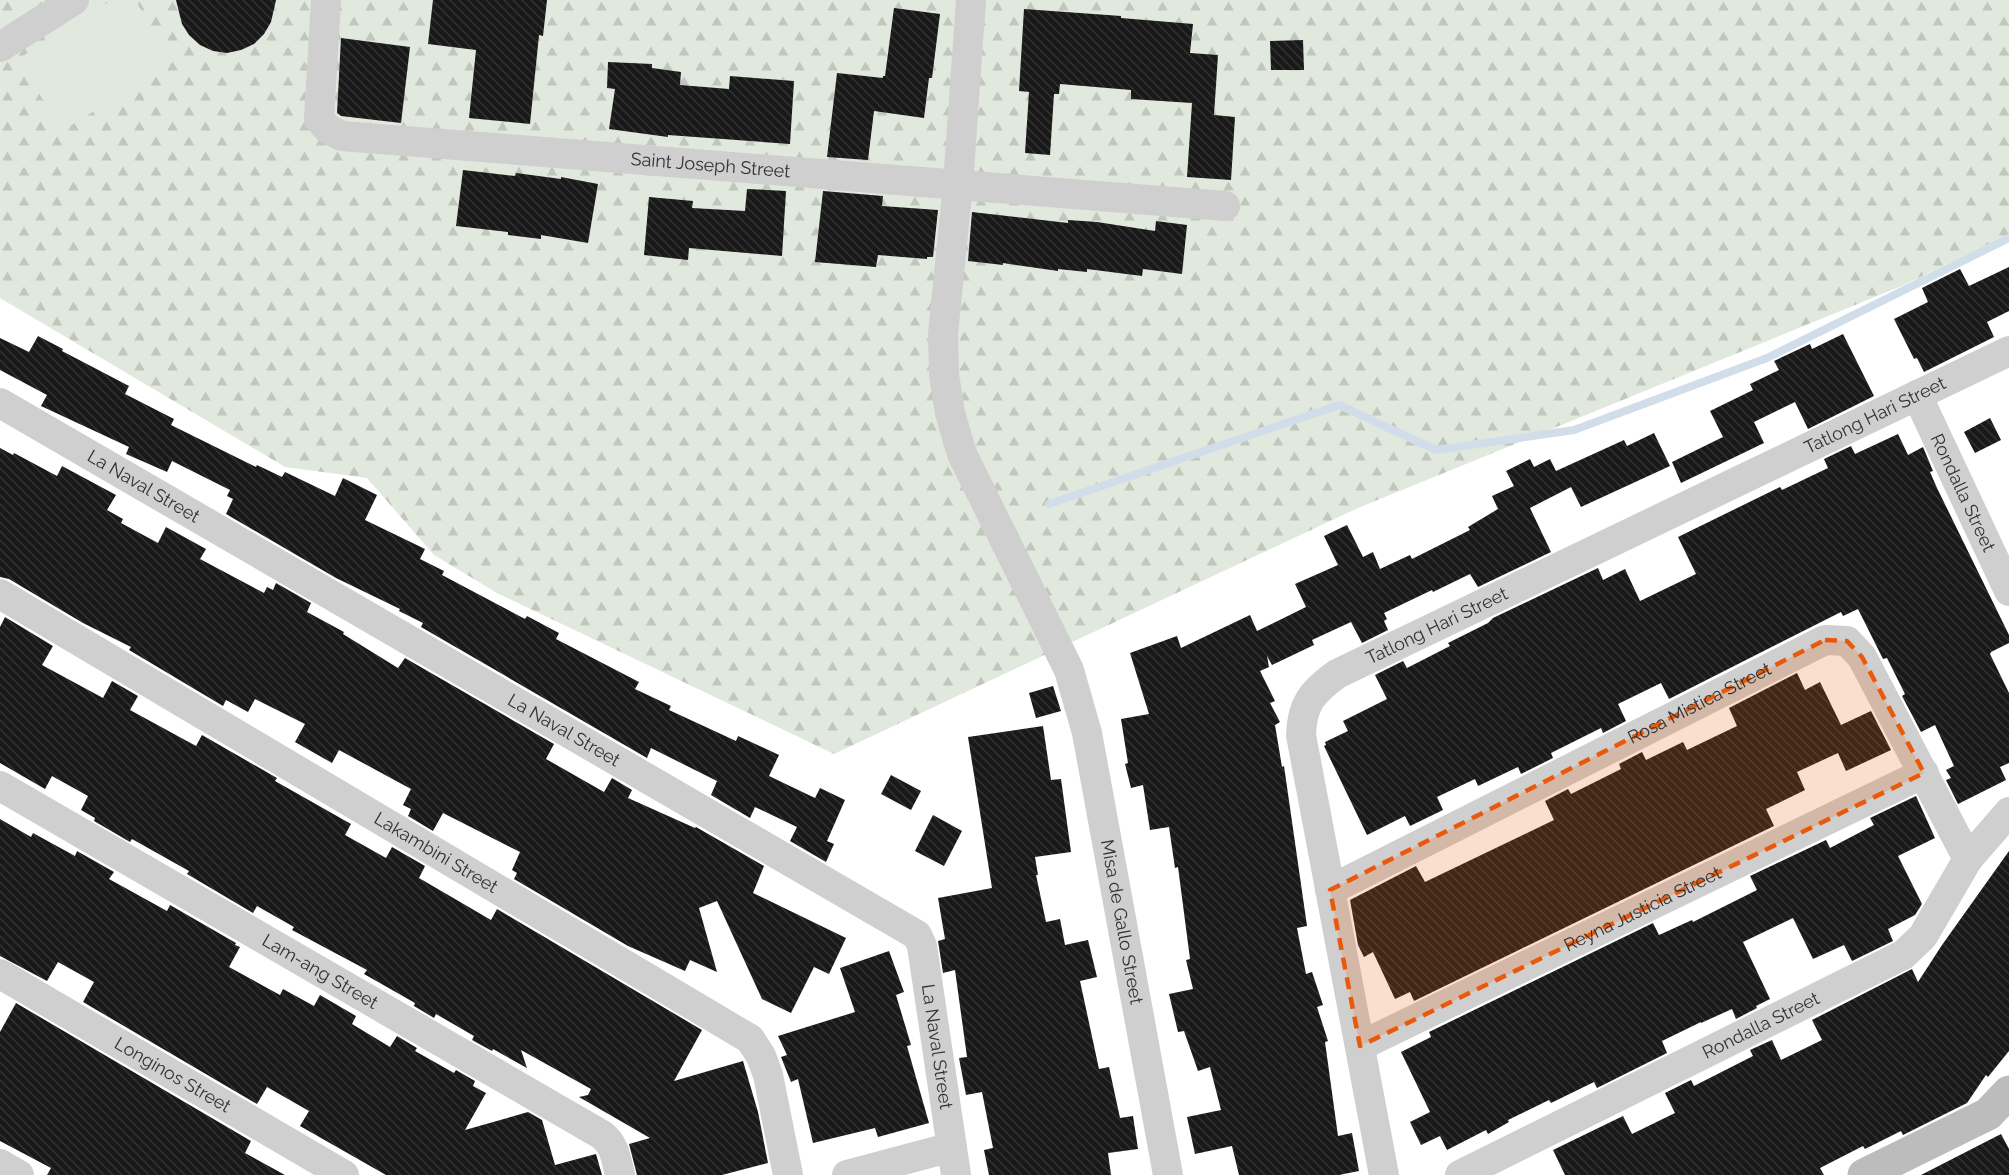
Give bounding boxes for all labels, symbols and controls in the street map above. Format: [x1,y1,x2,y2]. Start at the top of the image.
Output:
street label: Saint Joseph Street [630,148,791,182]
street label: Tatlong Hari Street [1801,372,1949,458]
street label: Rondalla Street [1927,430,2000,555]
street label: La Naval Street [84,445,204,527]
street label: Tatlong Hari Street [1363,583,1511,668]
street label: Rosa Mistica Street [1624,658,1775,748]
street label: La Naval Street [504,689,624,771]
street label: Lakambini Street [371,807,502,897]
street label: Misa de Gallo Street [1097,838,1147,1006]
street label: Reyna Justicia Street [1560,862,1724,956]
street label: Lam-ang Street [259,929,382,1013]
street label: La Naval Street [918,983,957,1111]
street label: Rondalla Street [1699,987,1823,1063]
street label: Longinos Street [111,1032,235,1117]

